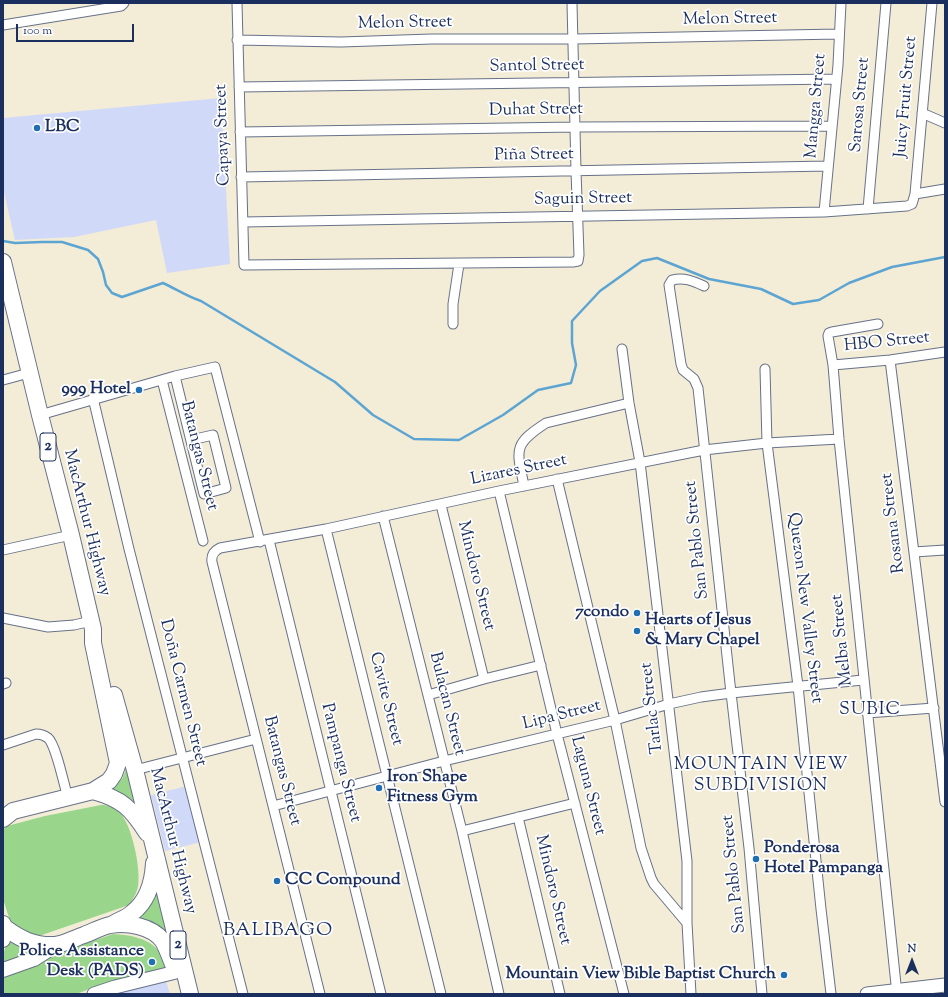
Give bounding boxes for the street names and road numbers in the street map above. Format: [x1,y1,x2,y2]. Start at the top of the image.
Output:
street label: Melon Street [683,9,777,31]
street label: Melon Street [358,13,452,35]
street label: Juicy Fruit Street [892,35,922,159]
street label: Mangga Street [802,53,832,159]
street label: Santol Street [489,56,585,78]
street label: Sarosa Street [847,57,875,153]
street label: Capaya Street [212,84,236,186]
street label: Duhat Street [489,100,583,122]
street label: Piña Street [494,145,574,167]
street label: Saguin Street [534,189,632,211]
street label: HBO Street [843,328,931,358]
street label: Batangas Street [175,399,221,513]
road number: 2 [40,433,56,461]
street label: MacArthur Highway [58,448,114,598]
street label: Lizares Street [469,451,569,491]
street label: Rosana Street [878,472,910,574]
street label: San Pablo Street [682,480,714,600]
street label: Quezon New Valley Street [782,511,826,705]
street label: Mindoro Street [452,519,498,633]
street label: Melba Street [828,593,858,687]
street label: Doña Carmen Street [154,617,210,769]
street label: Cavite Street [363,650,407,748]
street label: Bulacan Street [423,650,469,758]
street label: Tarlac Street [637,661,669,755]
street label: Lipa Street [521,696,603,736]
street label: Pampanga Street [315,701,365,825]
street label: Batangas Street [258,714,304,828]
street label: Laguna Street [565,734,609,838]
street label: MacArthur Highway [144,766,200,916]
street label: San Pablo Street [719,814,751,934]
street label: Mindoro Street [529,833,575,947]
road number: 2 [170,931,186,959]

